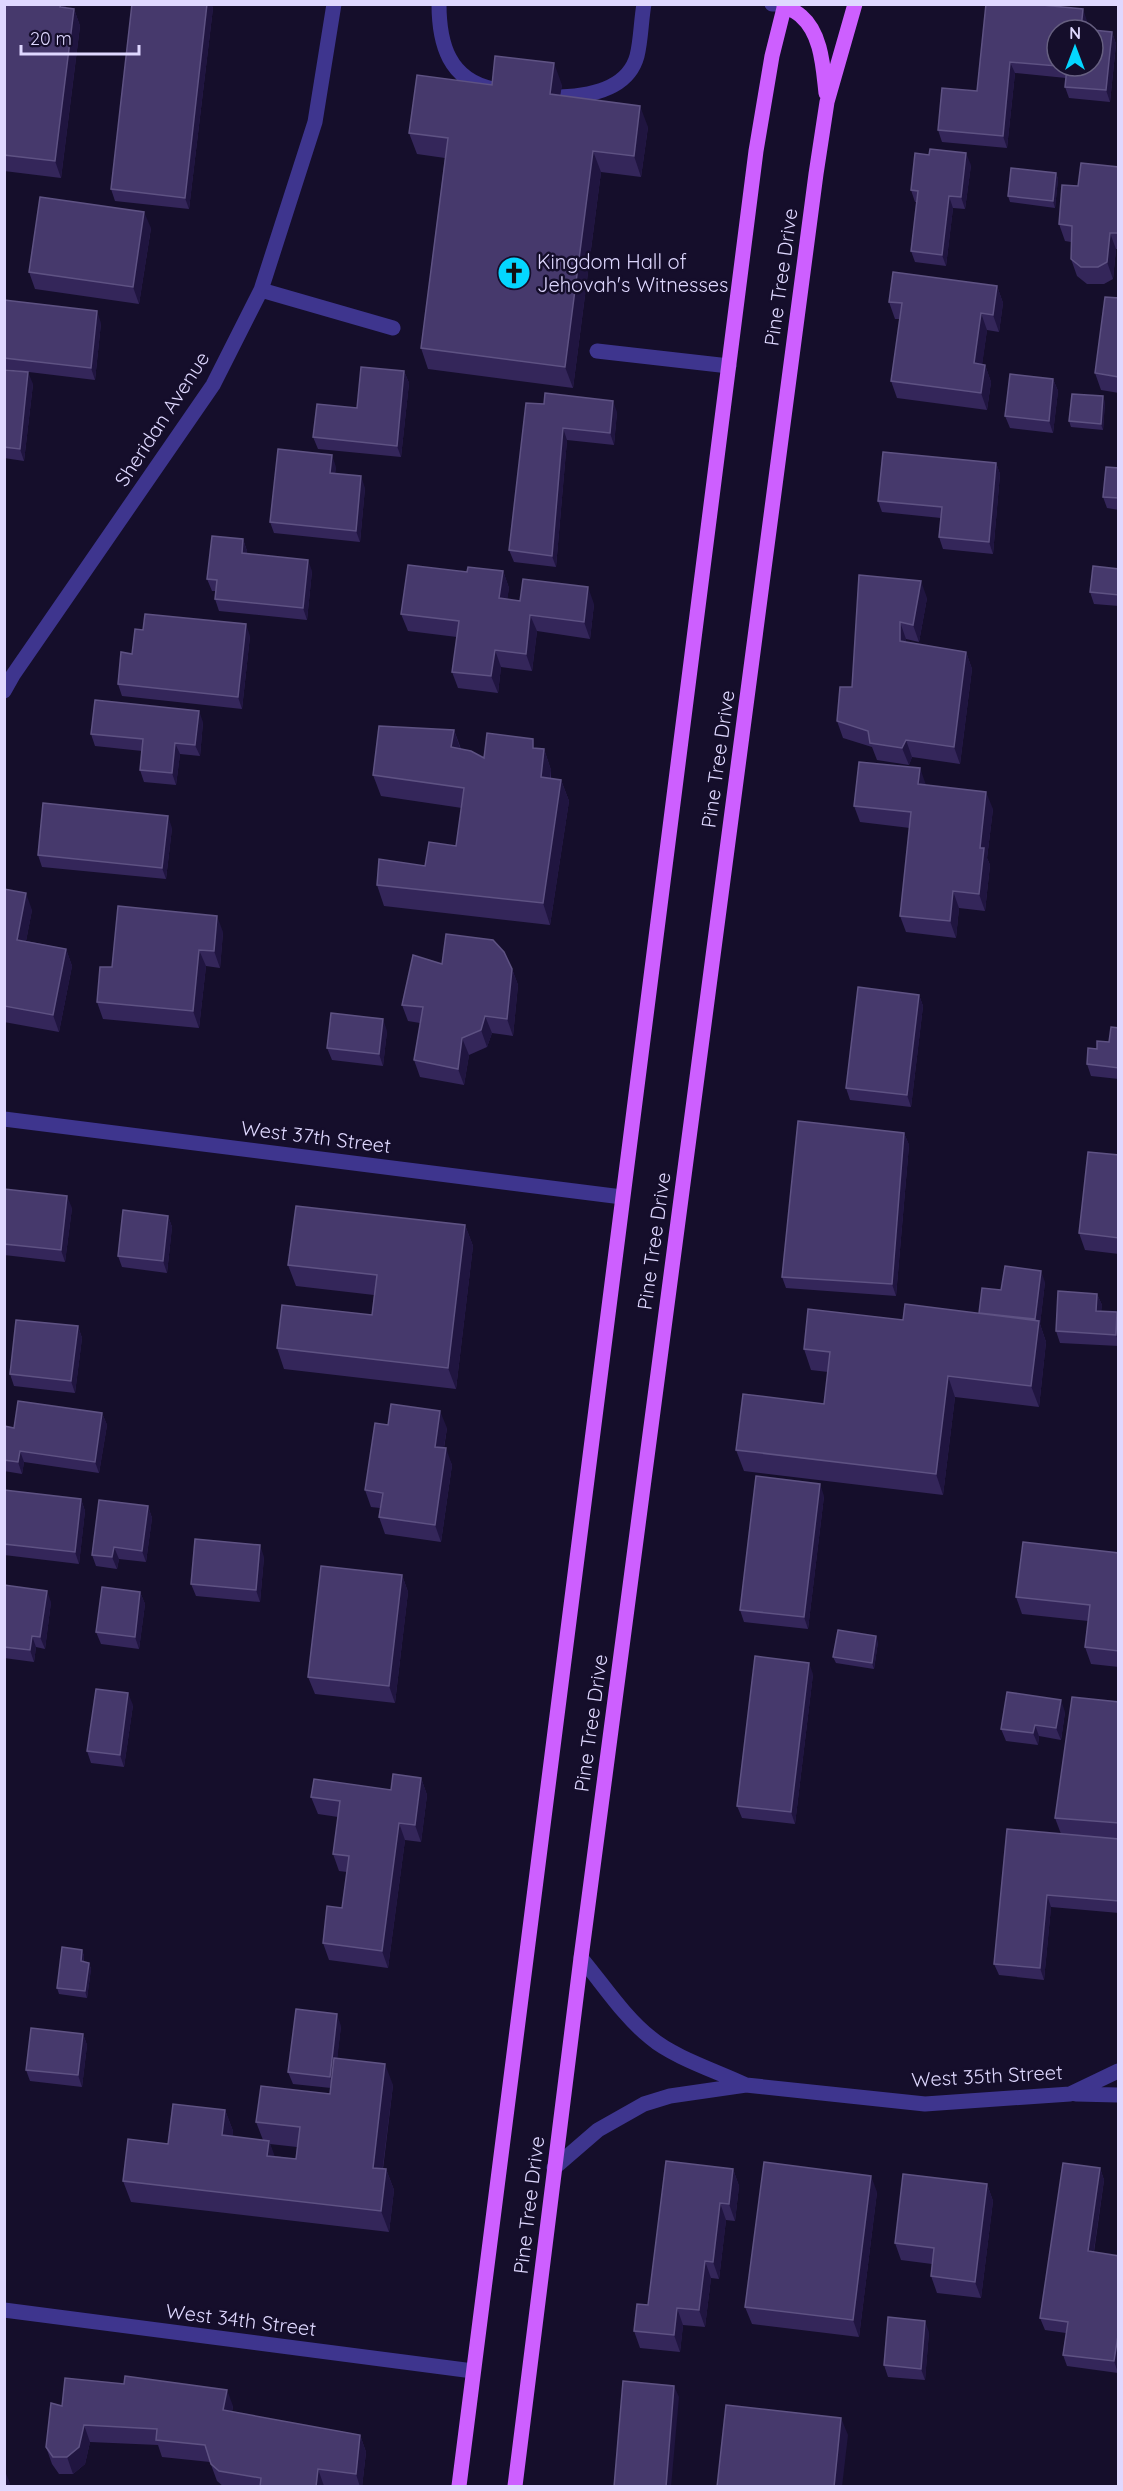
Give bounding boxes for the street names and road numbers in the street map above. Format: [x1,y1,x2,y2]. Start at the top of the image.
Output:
street label: Pine Tree Drive [758,206,803,347]
street label: Sheridan Avenue [109,347,214,491]
street label: Pine Tree Drive [695,688,740,829]
street label: West 37th Street [240,1115,393,1158]
street label: Pine Tree Drive [631,1170,676,1311]
street label: Pine Tree Drive [568,1652,613,1793]
street label: West 35th Street [911,2059,1064,2092]
street label: Pine Tree Drive [508,2134,549,2275]
street label: West 34th Street [164,2298,318,2341]

